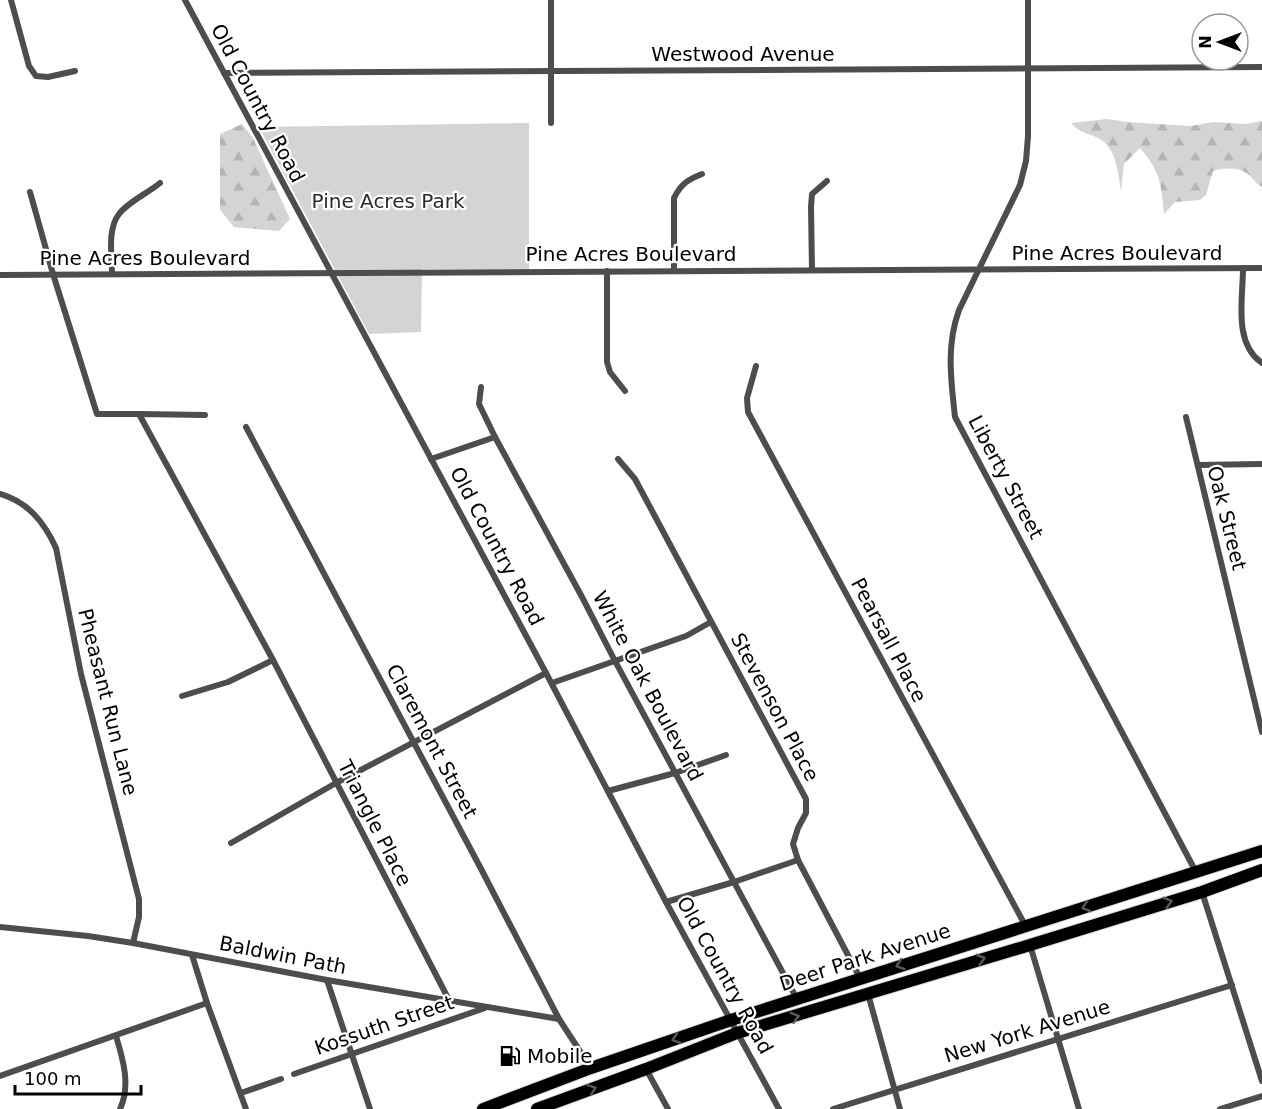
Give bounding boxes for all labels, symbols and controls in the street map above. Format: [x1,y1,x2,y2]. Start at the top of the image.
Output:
north arrow [1190,12,1250,72]
street label: Old Country Road [206,20,310,186]
text: N [1196,35,1215,49]
street label: Westwood Avenue [651,42,835,66]
park label: Pine Acres Park [312,189,465,213]
street label: Pine Acres Boulevard [1012,241,1222,265]
street label: Pine Acres Boulevard [526,242,736,266]
street label: Pine Acres Boulevard [40,246,250,270]
street label: Liberty Street [963,411,1049,543]
street label: Old Country Road [445,463,549,629]
street label: Oak Street [1202,463,1252,573]
street label: Pearsall Place [846,574,932,706]
street label: White Oak Boulevard [588,587,708,785]
street label: Pheasant Run Lane [73,606,143,798]
street label: Stevenson Place [726,629,824,785]
street label: Claremont Street [381,660,483,822]
street label: Triangle Place [333,755,417,890]
street label: Old Country Road [672,892,778,1058]
one-way arrow [1162,897,1173,909]
one-way arrow [1081,899,1092,912]
street label: Deer Park Avenue [776,918,954,996]
street label: Baldwin Path [217,931,349,979]
one-way arrow [975,954,986,966]
one-way arrow [895,958,906,971]
street label: Kossuth Street [311,990,457,1060]
street label: New York Avenue [941,994,1113,1068]
one-way arrow [789,1012,800,1024]
one-way arrow [671,1032,682,1045]
fuel station icon: Mobile [498,1044,522,1068]
place label: Mobile [527,1044,593,1068]
scale bar [15,1058,141,1096]
text: 100 m [24,1068,82,1089]
one-way arrow [586,1084,596,1097]

